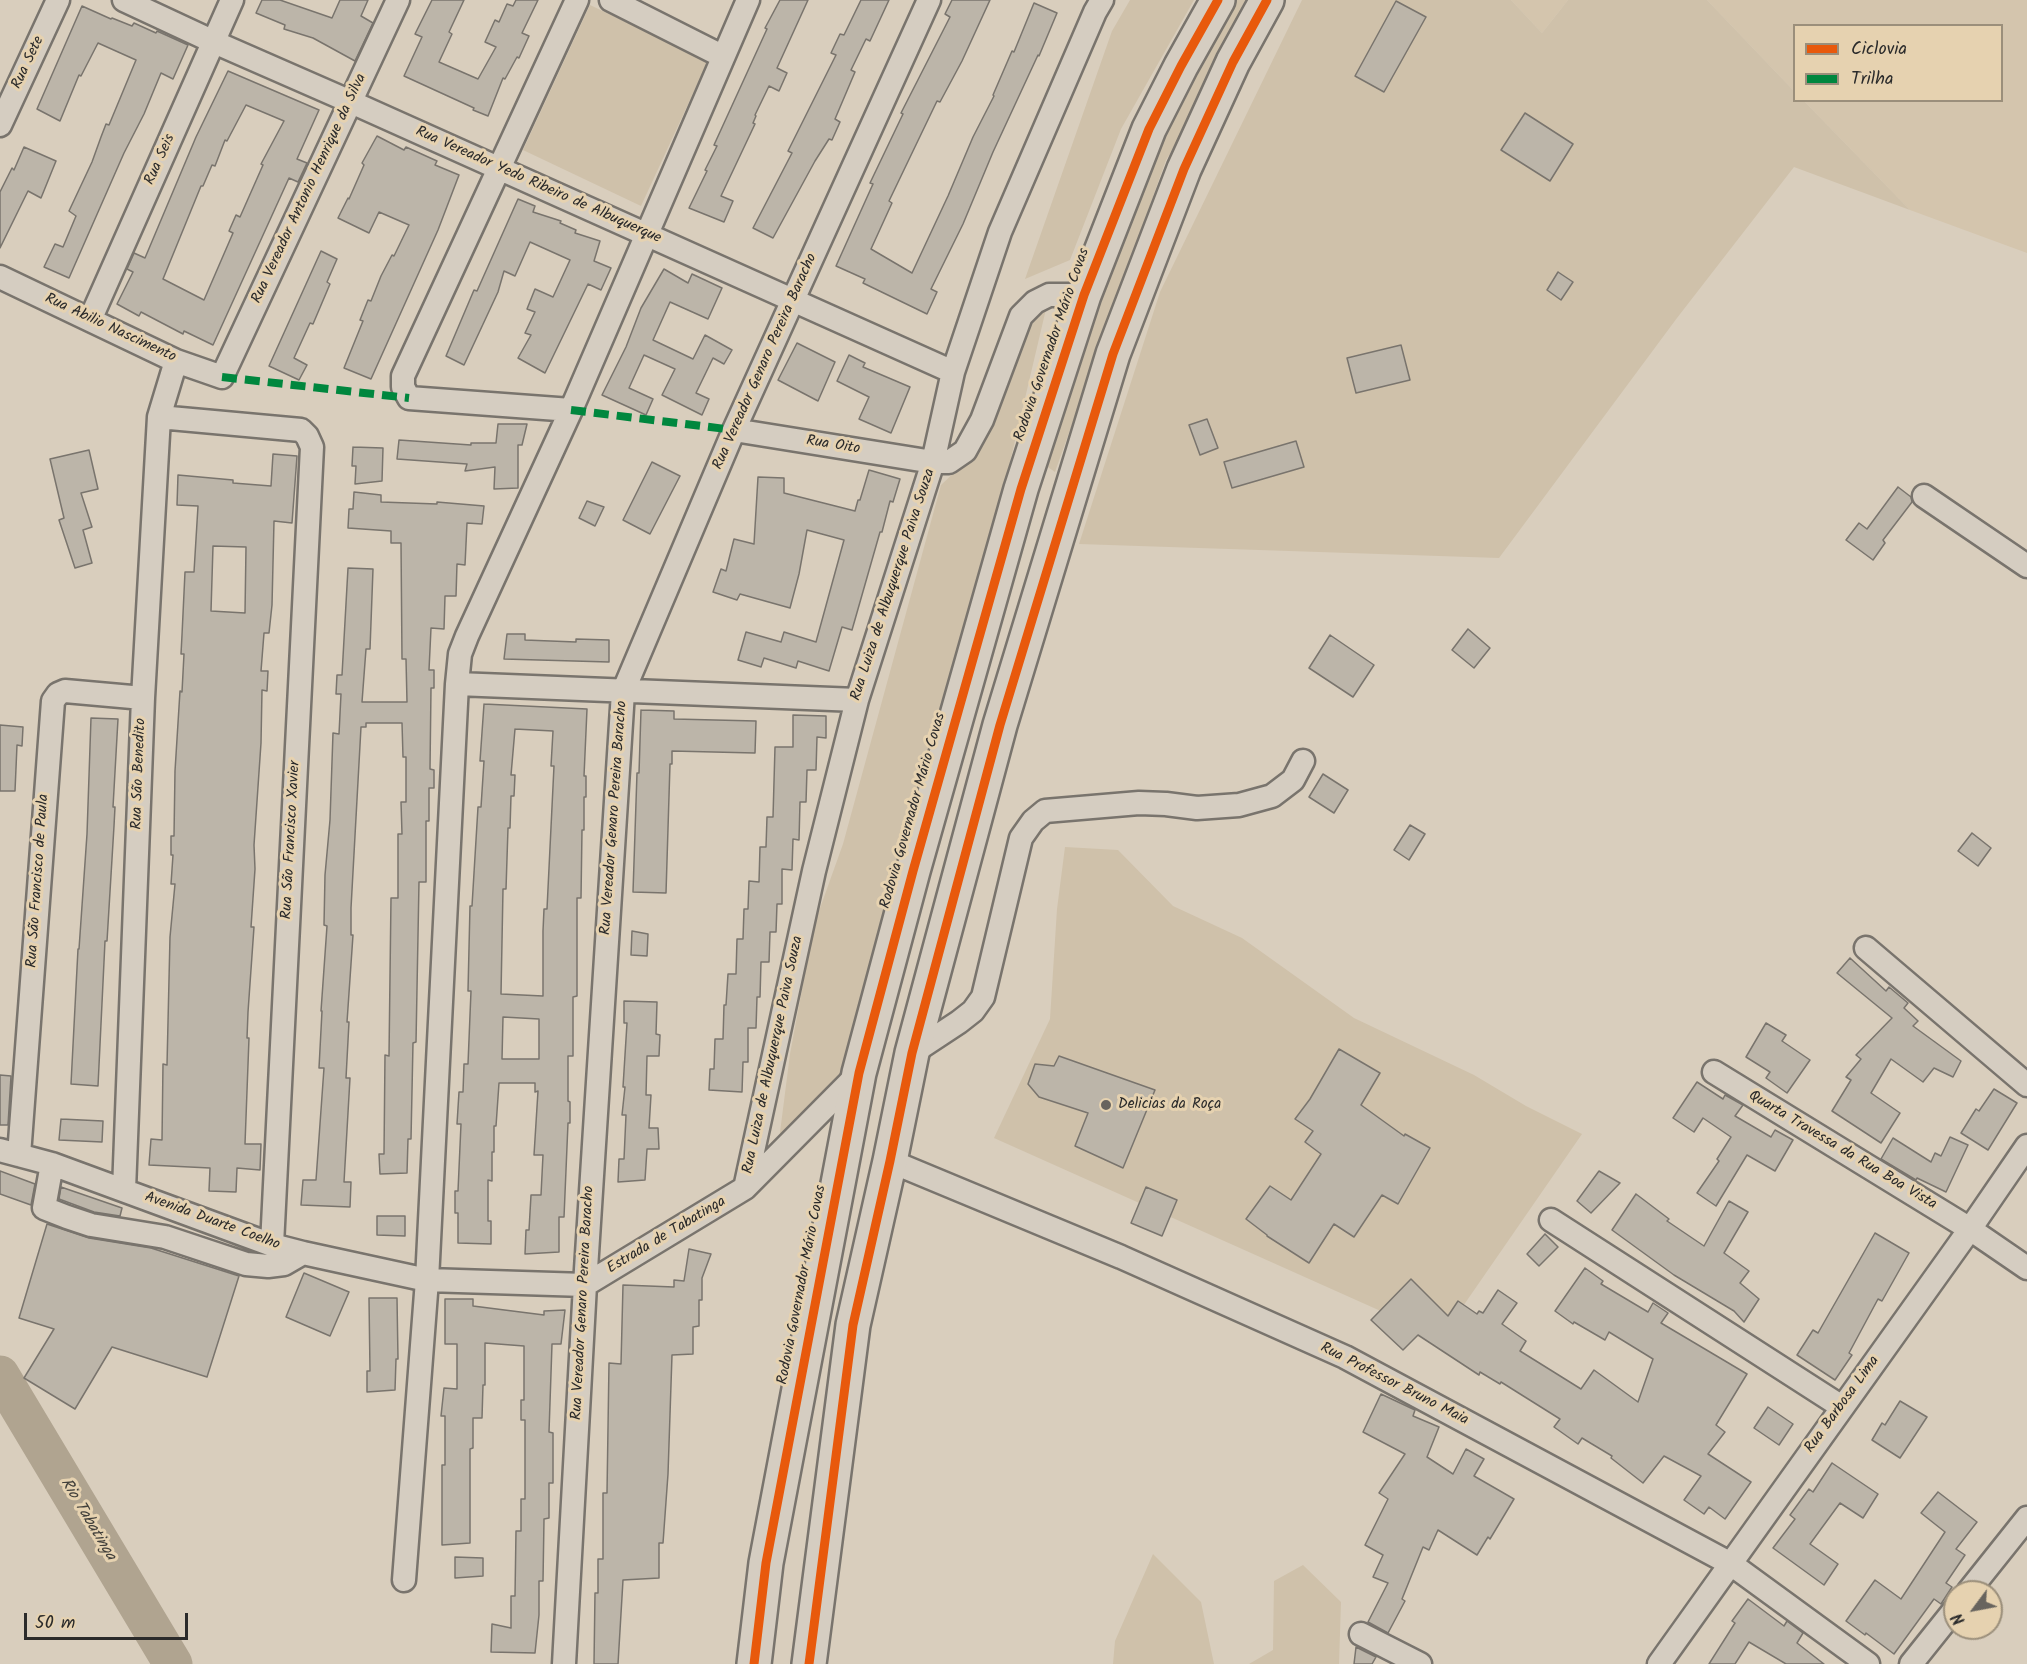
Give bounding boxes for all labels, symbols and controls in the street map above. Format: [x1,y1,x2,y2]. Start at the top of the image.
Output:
legend [1793,24,2003,102]
street label: Rua Sete [9,34,49,92]
text: Ciclovia [1851,35,1907,64]
text: Trilha [1851,65,1893,94]
street label: Rua Vereador Antonio Henrique da Silva [249,71,371,307]
street label: Rua Vereador Yedo Ribeiro de Albuquerque [412,123,664,249]
street label: Rua Seis [142,132,180,188]
street label: Rodovia Governador Mário Covas [1011,246,1095,444]
street label: Rua Vereador Genaro Pereira Baracho [710,251,822,473]
street label: Rua Abilio Nascimento [42,291,178,367]
street label: Rua Oito [805,433,861,459]
street label: Rua Luiza de Albuquerque Paiva Souza [848,467,940,703]
street label: Rua Vereador Genaro Pereira Baracho [598,700,632,936]
street label: Rodovia Governador Mário Covas [877,711,951,911]
street label: Rua São Benedito [129,718,151,830]
street label: Rua São Francisco Xavier [279,760,305,920]
street label: Rua São Francisco de Paula [24,793,54,969]
street label: Rua Luiza de Albuquerque Paiva Souza [740,934,808,1176]
street label: Quarta Travessa da Rua Boa Vista [1745,1088,1939,1214]
place label: Delicias da Roça [1118,1096,1221,1114]
marker: Delicias da Roça [1099,1098,1113,1112]
street label: Rodovia Governador Mário Covas [775,1184,831,1386]
street label: Rua Vereador Genaro Pereira Baracho [569,1185,599,1421]
street label: Avenida Duarte Coelho [142,1189,282,1255]
street label: Estrada de Tabatinga [604,1193,730,1279]
street label: Rua Professor Bruno Maia [1317,1340,1471,1430]
street label: Rua Barbosa Lima [1802,1353,1884,1457]
water label: Rio Tabatinga [55,1475,119,1565]
north arrow [1943,1580,2003,1640]
scale bar [27,1601,190,1639]
text: N [1946,1608,1972,1630]
text: 50 m [35,1609,75,1638]

